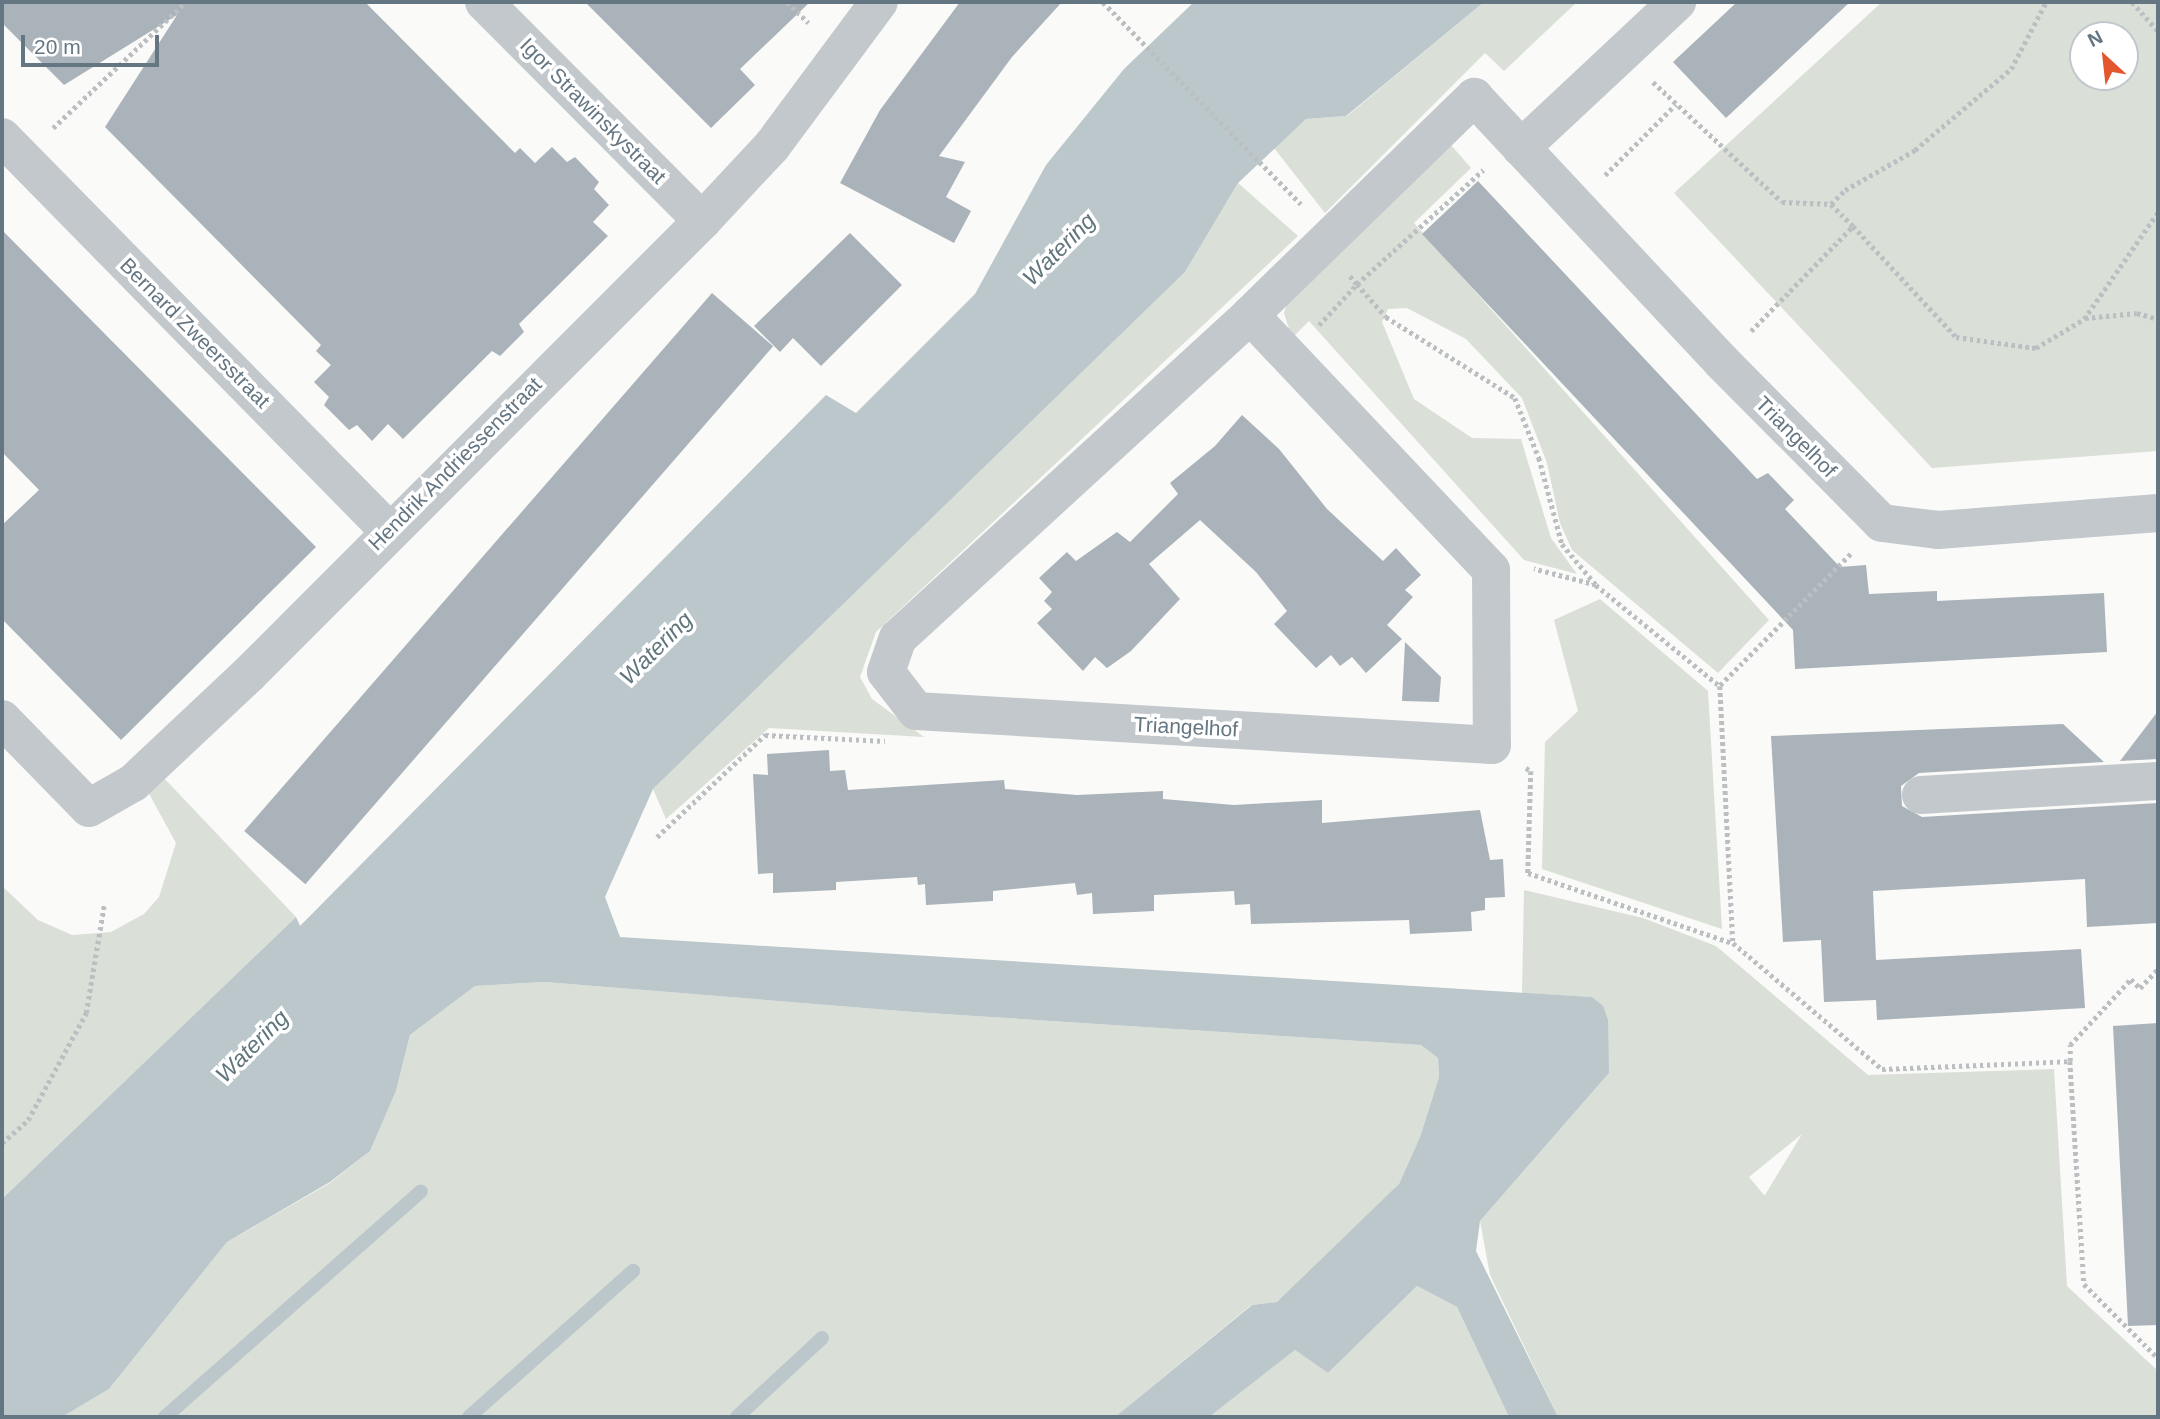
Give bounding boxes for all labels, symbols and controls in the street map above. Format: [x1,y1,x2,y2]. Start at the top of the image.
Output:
scale bar [24,21,163,65]
north arrow [2069,21,2139,91]
text: N [2084,26,2106,51]
street label: Igor Strawinskystraat [515,33,671,189]
text: 20 m [34,35,81,58]
water label: Watering [1017,207,1101,291]
street label: Bernard Zweersstraat [115,253,275,413]
street label: Hendrik Andriessenstraat [363,372,547,556]
street label: Triangelhof [1750,391,1842,483]
water label: Watering [614,606,698,690]
street label: Triangelhof [1133,712,1239,742]
water label: Watering [210,1004,294,1088]

